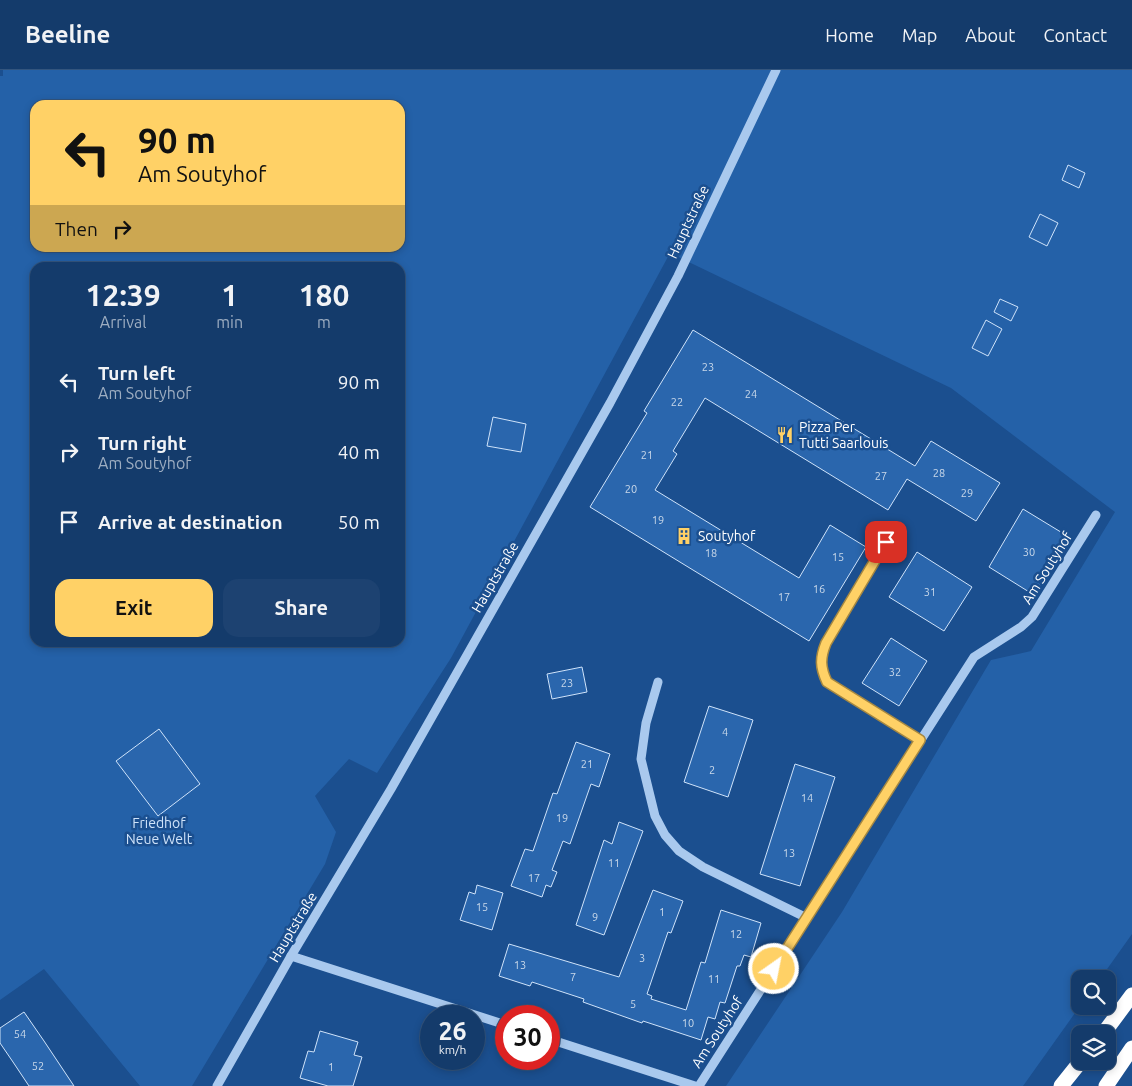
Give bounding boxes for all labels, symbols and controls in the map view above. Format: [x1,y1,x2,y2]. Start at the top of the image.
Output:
text: Beeline [25,21,110,48]
text: Home [825,25,874,45]
text: Map [902,25,937,45]
text: About [965,25,1015,45]
text: Contact [1043,25,1107,45]
icon: left [55,120,120,185]
text: 90 m [138,120,216,160]
text: Am Soutyhof [138,161,266,186]
street label: Hauptstraße [664,183,712,261]
icon: right [108,215,136,243]
text: Then [55,218,98,240]
text: 12:39 [86,278,161,312]
text: 1 [221,278,238,312]
text: 180 [299,278,349,312]
text: Arrival [100,313,146,331]
text: min [216,313,243,331]
text: m [317,313,331,331]
house number: 23 [702,361,714,373]
text: Turn left [98,362,176,384]
icon: left [55,368,83,396]
text: 90 m [338,371,380,393]
text: Am Soutyhof [98,384,191,402]
house number: 24 [745,388,757,400]
house number: 22 [671,396,683,408]
place label: Pizza Per Tutti Saarlouis [799,419,888,451]
restaurant icon: Pizza Per Tutti Saarlouis [775,425,795,445]
text: Turn right [98,432,186,454]
icon: right [55,438,83,466]
text: 40 m [338,441,380,463]
house number: 21 [641,449,653,461]
text: Am Soutyhof [98,454,191,472]
house number: 28 [933,467,945,479]
house number: 27 [875,470,887,482]
house number: 20 [625,483,637,495]
house number: 29 [961,487,973,499]
icon: arrive [55,508,83,536]
text: Arrive at destination [98,511,283,533]
text: 50 m [338,511,380,533]
house number: 19 [652,514,664,526]
pin [865,521,907,563]
building icon: Soutyhof [674,526,694,546]
place label: Soutyhof [698,528,756,544]
icon: arrive [872,528,900,556]
street label: Am Soutyhof [1019,529,1076,607]
street label: Hauptstraße [468,539,522,615]
house number: 30 [1023,546,1035,558]
house number: 18 [705,547,717,559]
house number: 15 [832,551,844,563]
button: Exit [55,579,213,637]
button: Share [223,579,380,637]
house number: 16 [813,583,825,595]
house number: 31 [924,586,936,598]
house number: 17 [778,591,790,603]
house number: 32 [889,666,901,678]
house number: 23 [561,677,573,689]
house number: 4 [722,726,728,738]
house number: 21 [581,758,593,770]
house number: 2 [709,764,715,776]
house number: 14 [801,792,813,804]
house number: 19 [556,812,568,824]
park label: Friedhof Neue Welt [126,815,193,847]
house number: 13 [783,847,795,859]
house number: 11 [608,857,620,869]
house number: 17 [528,872,540,884]
street label: Hauptstraße [266,889,320,965]
house number: 15 [476,901,488,913]
house number: 1 [659,906,665,918]
house number: 9 [592,911,598,923]
house number: 12 [730,928,742,940]
position arrow [747,942,799,994]
house number: 3 [639,952,645,964]
house number: 13 [514,959,526,971]
map controls [1071,970,1116,1070]
button: search [1071,970,1116,1015]
house number: 7 [570,971,576,983]
house number: 11 [708,973,720,985]
street label: Am Soutyhof [688,993,746,1071]
house number: 5 [630,998,636,1010]
speed limit sign: 30 [495,1005,560,1070]
text: 26 [438,1017,467,1045]
house number: 10 [682,1017,694,1029]
button: layers [1071,1025,1116,1070]
house number: 54 [14,1028,26,1040]
text: km/h [439,1043,466,1056]
house number: 52 [32,1060,44,1072]
house number: 1 [328,1061,334,1073]

